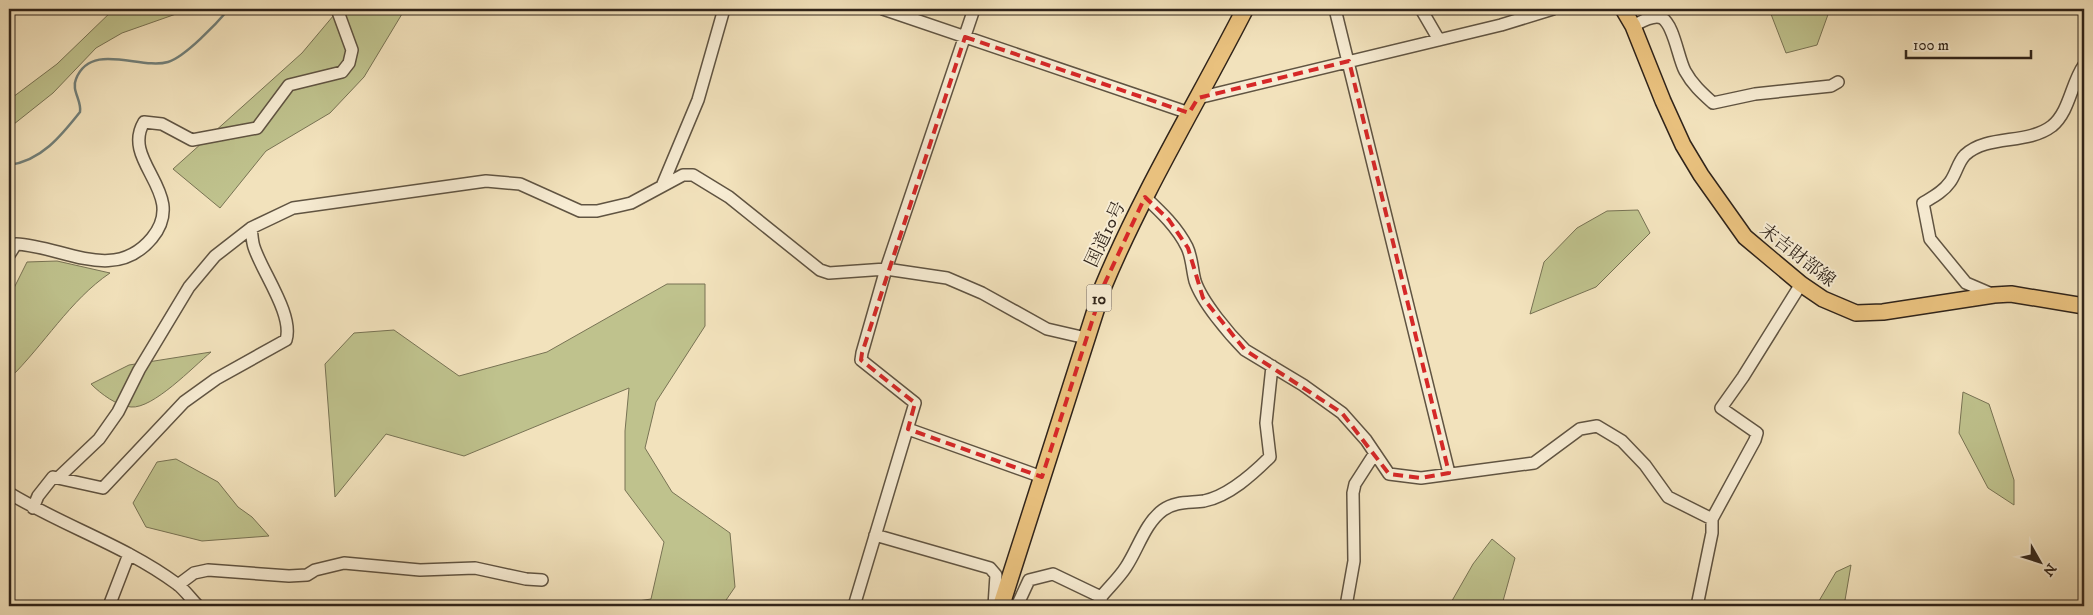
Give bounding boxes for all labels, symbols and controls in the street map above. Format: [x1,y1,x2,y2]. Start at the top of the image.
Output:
scale bar [1906,28,2030,60]
text: 100 m [1913,36,1949,55]
street label: 国道10号 [1081,198,1131,271]
street label: 末吉財部線 [1755,219,1840,292]
road number: 10 [1086,284,1112,312]
north arrow [2016,538,2066,588]
text: N [2038,559,2060,580]

